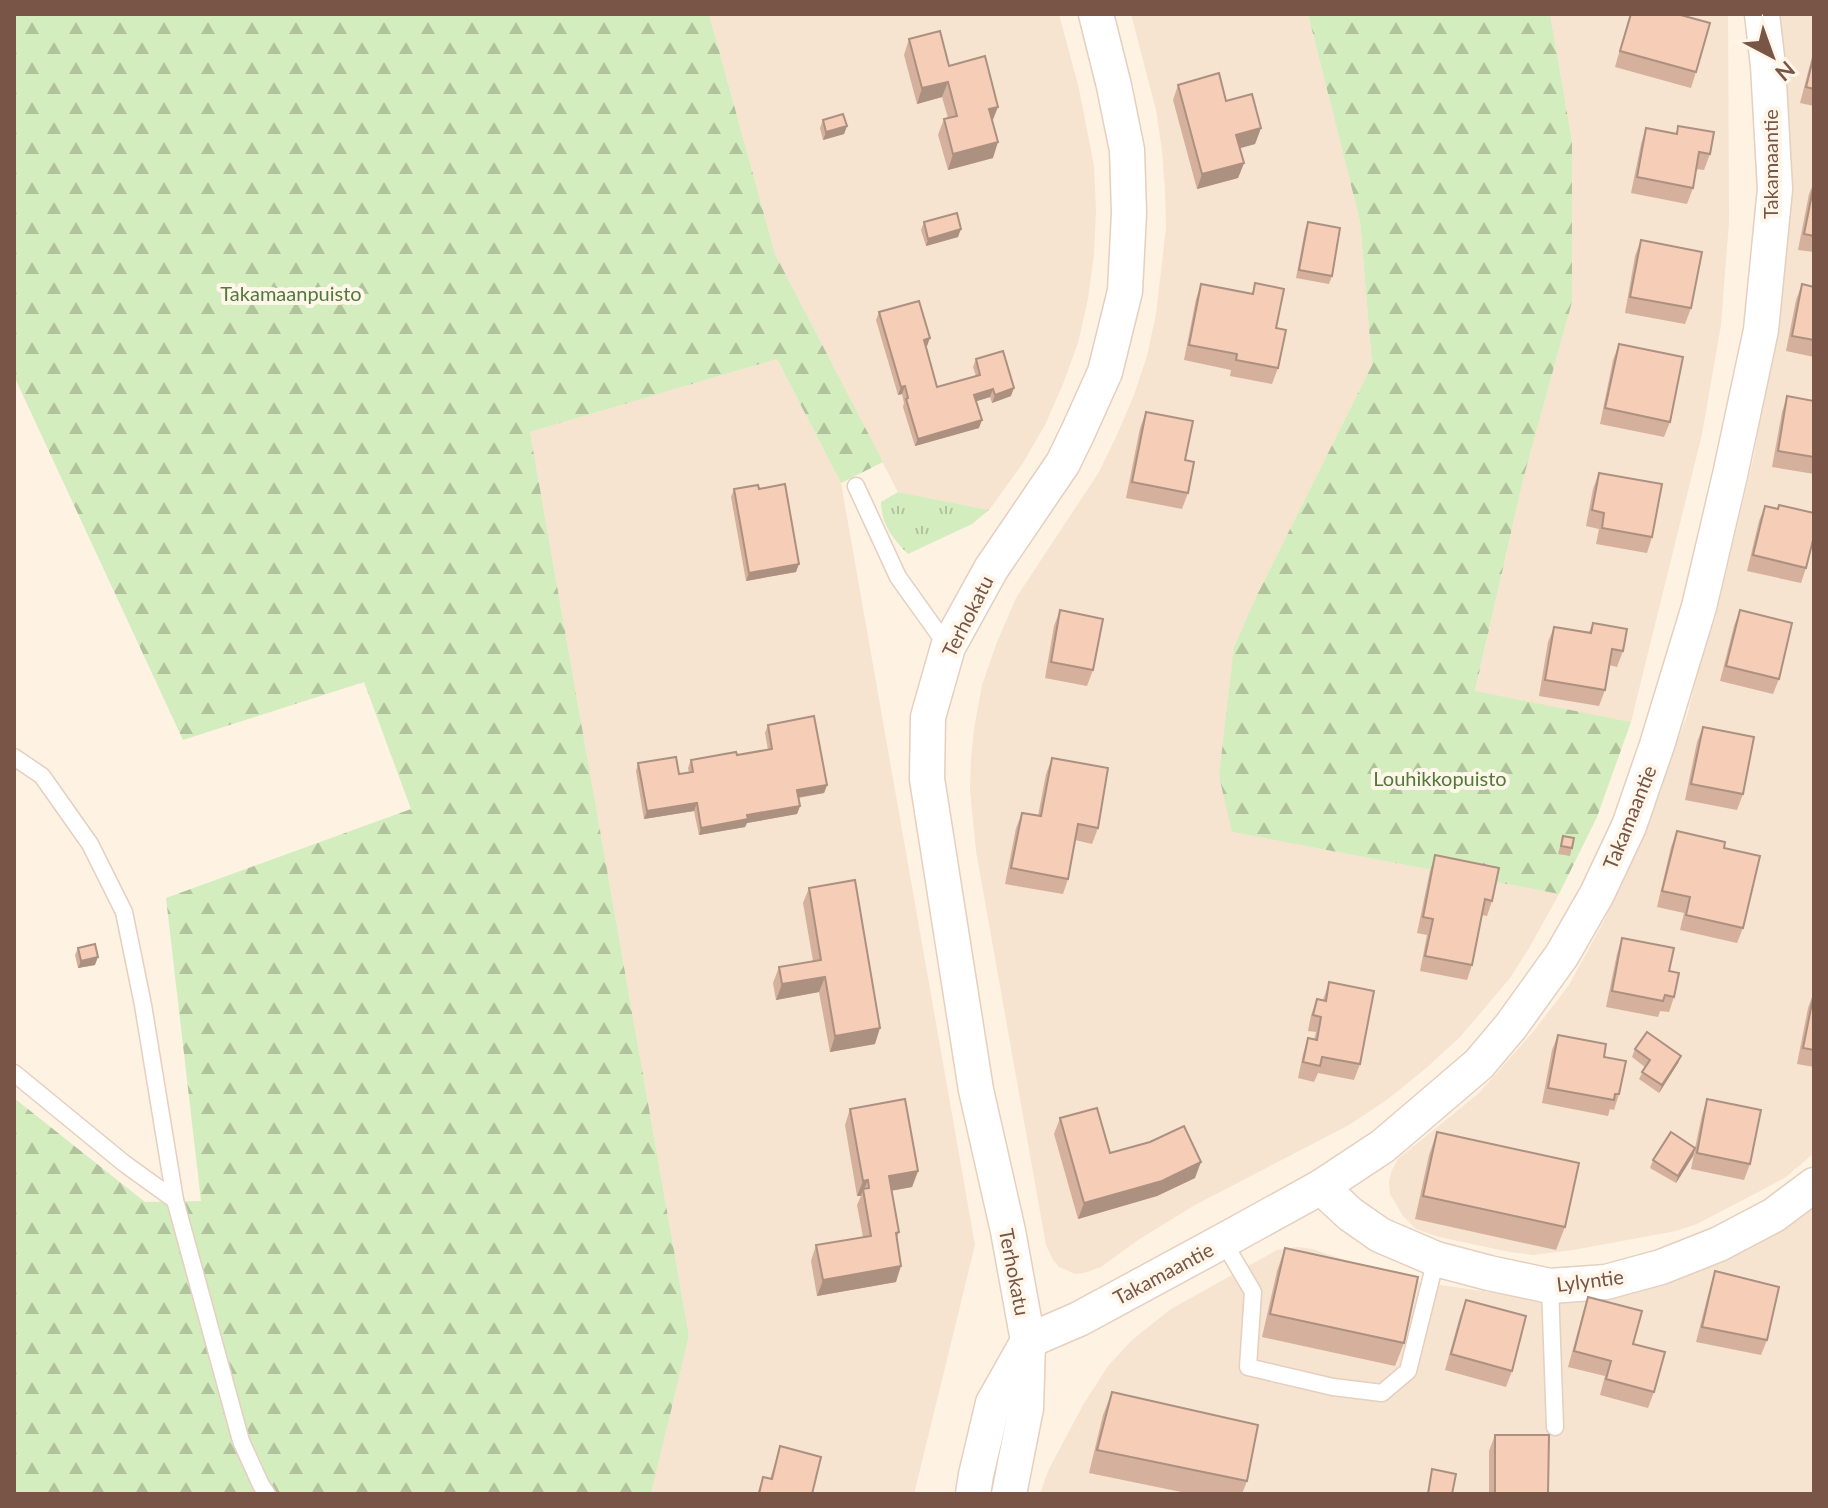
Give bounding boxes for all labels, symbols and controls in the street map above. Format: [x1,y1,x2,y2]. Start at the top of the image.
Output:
north arrow [1732,16,1812,96]
text: N [1770,56,1801,87]
street label: Takamaantie [1758,109,1782,219]
park label: Takamaanpuisto [220,281,362,305]
street label: Terhokatu [936,571,998,661]
street label: Takamaantie [1597,762,1661,872]
park label: Louhikkopuisto [1373,766,1507,790]
street label: Terhokatu [995,1227,1035,1317]
street label: Takamaantie [1109,1237,1217,1309]
street label: Lylyntie [1555,1264,1625,1296]

